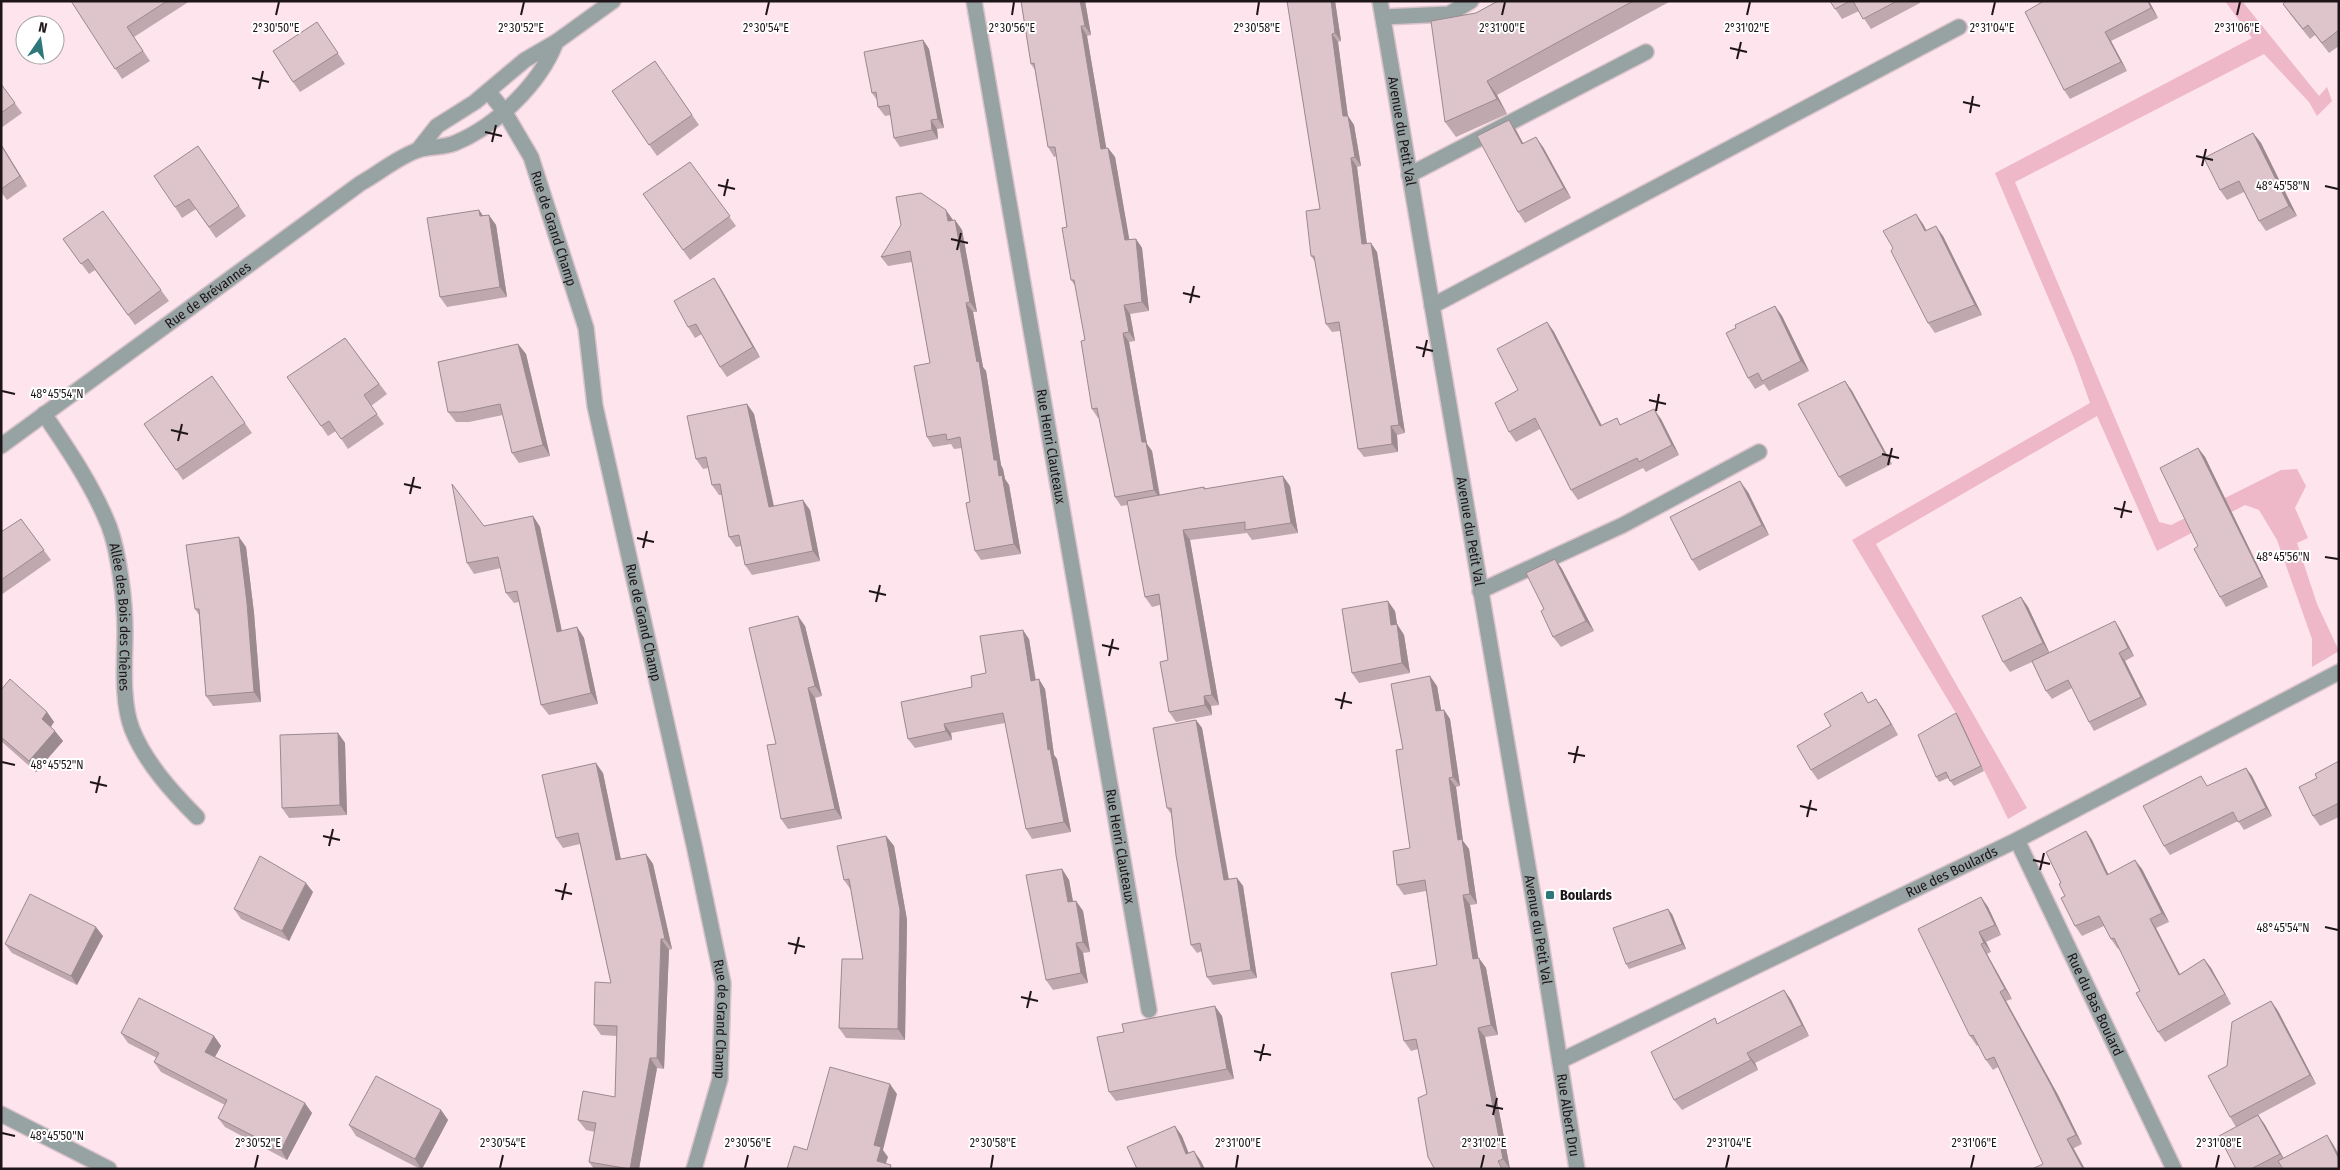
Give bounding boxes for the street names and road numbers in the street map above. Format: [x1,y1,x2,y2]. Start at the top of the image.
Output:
street label: Avenue du Petit Val [1384,75,1419,187]
street label: Rue de Grand Champ [527,169,580,288]
street label: Rue de Brévannes [162,258,254,333]
street label: Rue Henri Clauteaux [1032,388,1069,506]
street label: Avenue du Petit Val [1452,476,1488,588]
street label: Allée des Bois des Chênes [105,541,133,691]
street label: Rue de Grand Champ [622,562,665,683]
street label: Rue Henri Clauteaux [1102,788,1139,906]
street label: Rue des Boulards [1903,843,2000,901]
street label: Avenue du Petit Val [1521,874,1555,986]
street label: Rue du Bas Boulard [2063,950,2127,1059]
street label: Rue de Grand Champ [709,958,731,1079]
street label: Rue Albert Dru [1553,1073,1583,1158]

